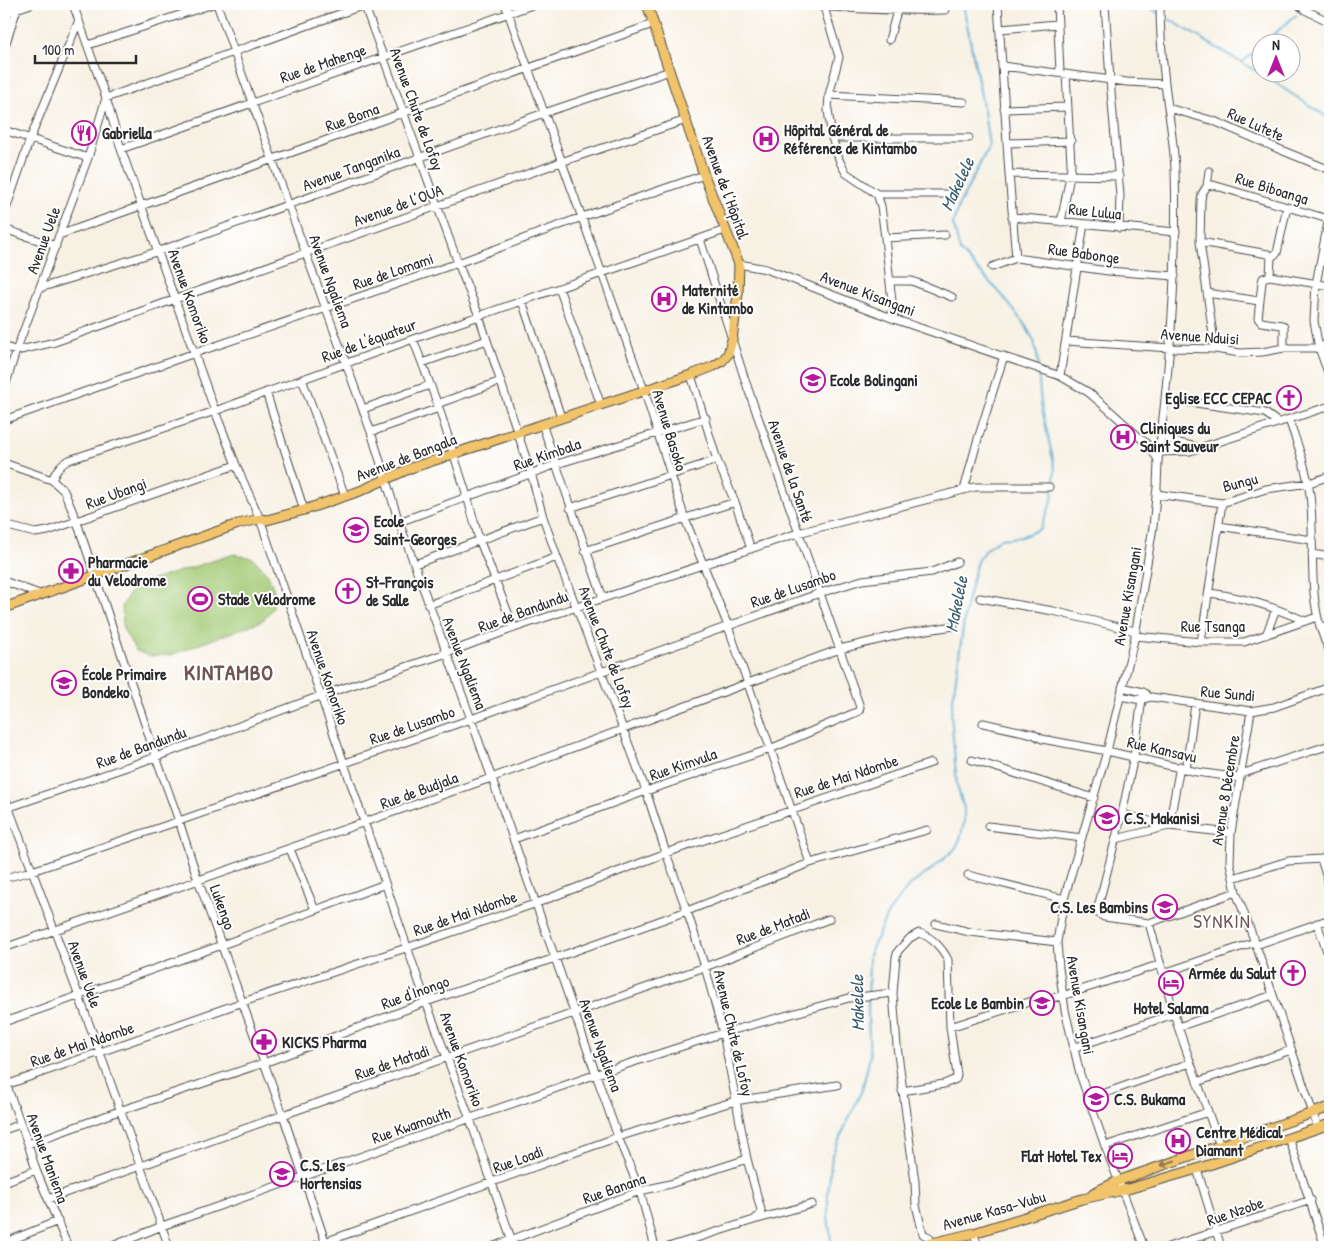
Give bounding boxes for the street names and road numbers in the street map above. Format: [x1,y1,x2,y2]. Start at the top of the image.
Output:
street label: Rue de Mahenge [277,38,370,88]
street label: Avenue Chute de Lofoy [385,44,450,174]
street label: Rue Boma [322,97,382,137]
street label: Rue Lutete [1224,102,1288,146]
street label: Avenue de l’Hôpital [697,132,755,243]
street label: Avenue Tanganika [299,140,403,196]
street label: Rue Biboanga [1233,166,1311,210]
street label: Avenue de l’OUA [350,179,446,231]
street label: Rue Lulua [1067,197,1123,225]
street label: Avenue Uele [21,203,66,277]
street label: Avenue Ngaliema [304,231,358,331]
street label: Rue Babonge [1047,237,1122,269]
street label: Avenue Komoriko [163,246,217,347]
street label: Rue de Lomami [350,247,436,295]
street label: Avenue Kisangani [817,265,919,321]
street label: Rue de L'équateur [319,313,419,367]
street label: Avenue Nduisi [1160,322,1240,350]
street label: Avenue Basoko [647,386,693,474]
street label: Avenue de la Santé [763,417,819,526]
street label: Avenue de Bangala [353,428,459,486]
street label: Rue Kimbala [510,432,584,476]
street label: Bungu [1220,467,1260,497]
street label: Rue Ubangi [82,472,150,514]
street label: Avenue Kisangani [1107,545,1147,647]
street label: Rue de Lusambo [747,563,839,613]
street label: Avenue Chute de Lofoy [574,583,641,712]
street label: Rue de Bandundu [475,584,572,637]
street label: Avenue Ngaliema [437,614,493,712]
street label: Rue Tsanga [1181,615,1245,637]
street label: Avenue Komoriko [301,627,355,728]
street label: Rue Sundi [1200,680,1256,706]
street label: Rue de Lusambo [366,700,458,750]
street label: Rue de Bandundu [93,720,190,773]
street label: Rue Kansavu [1125,730,1200,768]
street label: Avenue 8 Décembre [1205,733,1245,847]
street label: Rue Kimvula [646,742,720,786]
street label: Rue de Mai Ndombe [791,749,901,803]
street label: Rue de Budjala [377,766,461,814]
street label: Lukengo [205,882,241,933]
street label: Rue de Mai Ndombe [410,885,520,941]
street label: Rue de Matadi [733,902,813,950]
street label: Avenue Uele [63,937,108,1011]
street label: Avenue Kisangani [1061,954,1101,1056]
street label: Avenue Chute de Lofoy [709,968,759,1099]
street label: Rue d'Inongo [378,969,453,1014]
street label: Avenue Ngaliema [574,995,628,1095]
street label: Avenue Komoriko [435,1009,489,1110]
street label: Rue de Mai Ndombe [27,1016,137,1072]
street label: Rue de Matadi [352,1039,432,1085]
street label: Rue Kwamouth [369,1101,453,1149]
street label: Avenue Maniema [22,1110,74,1206]
street label: Rue Loadi [490,1140,546,1178]
street label: Rue Banana [580,1167,648,1209]
street label: Avenue Kasa-Vubu [940,1185,1049,1235]
street label: Rue Nzobe [1204,1191,1267,1231]

